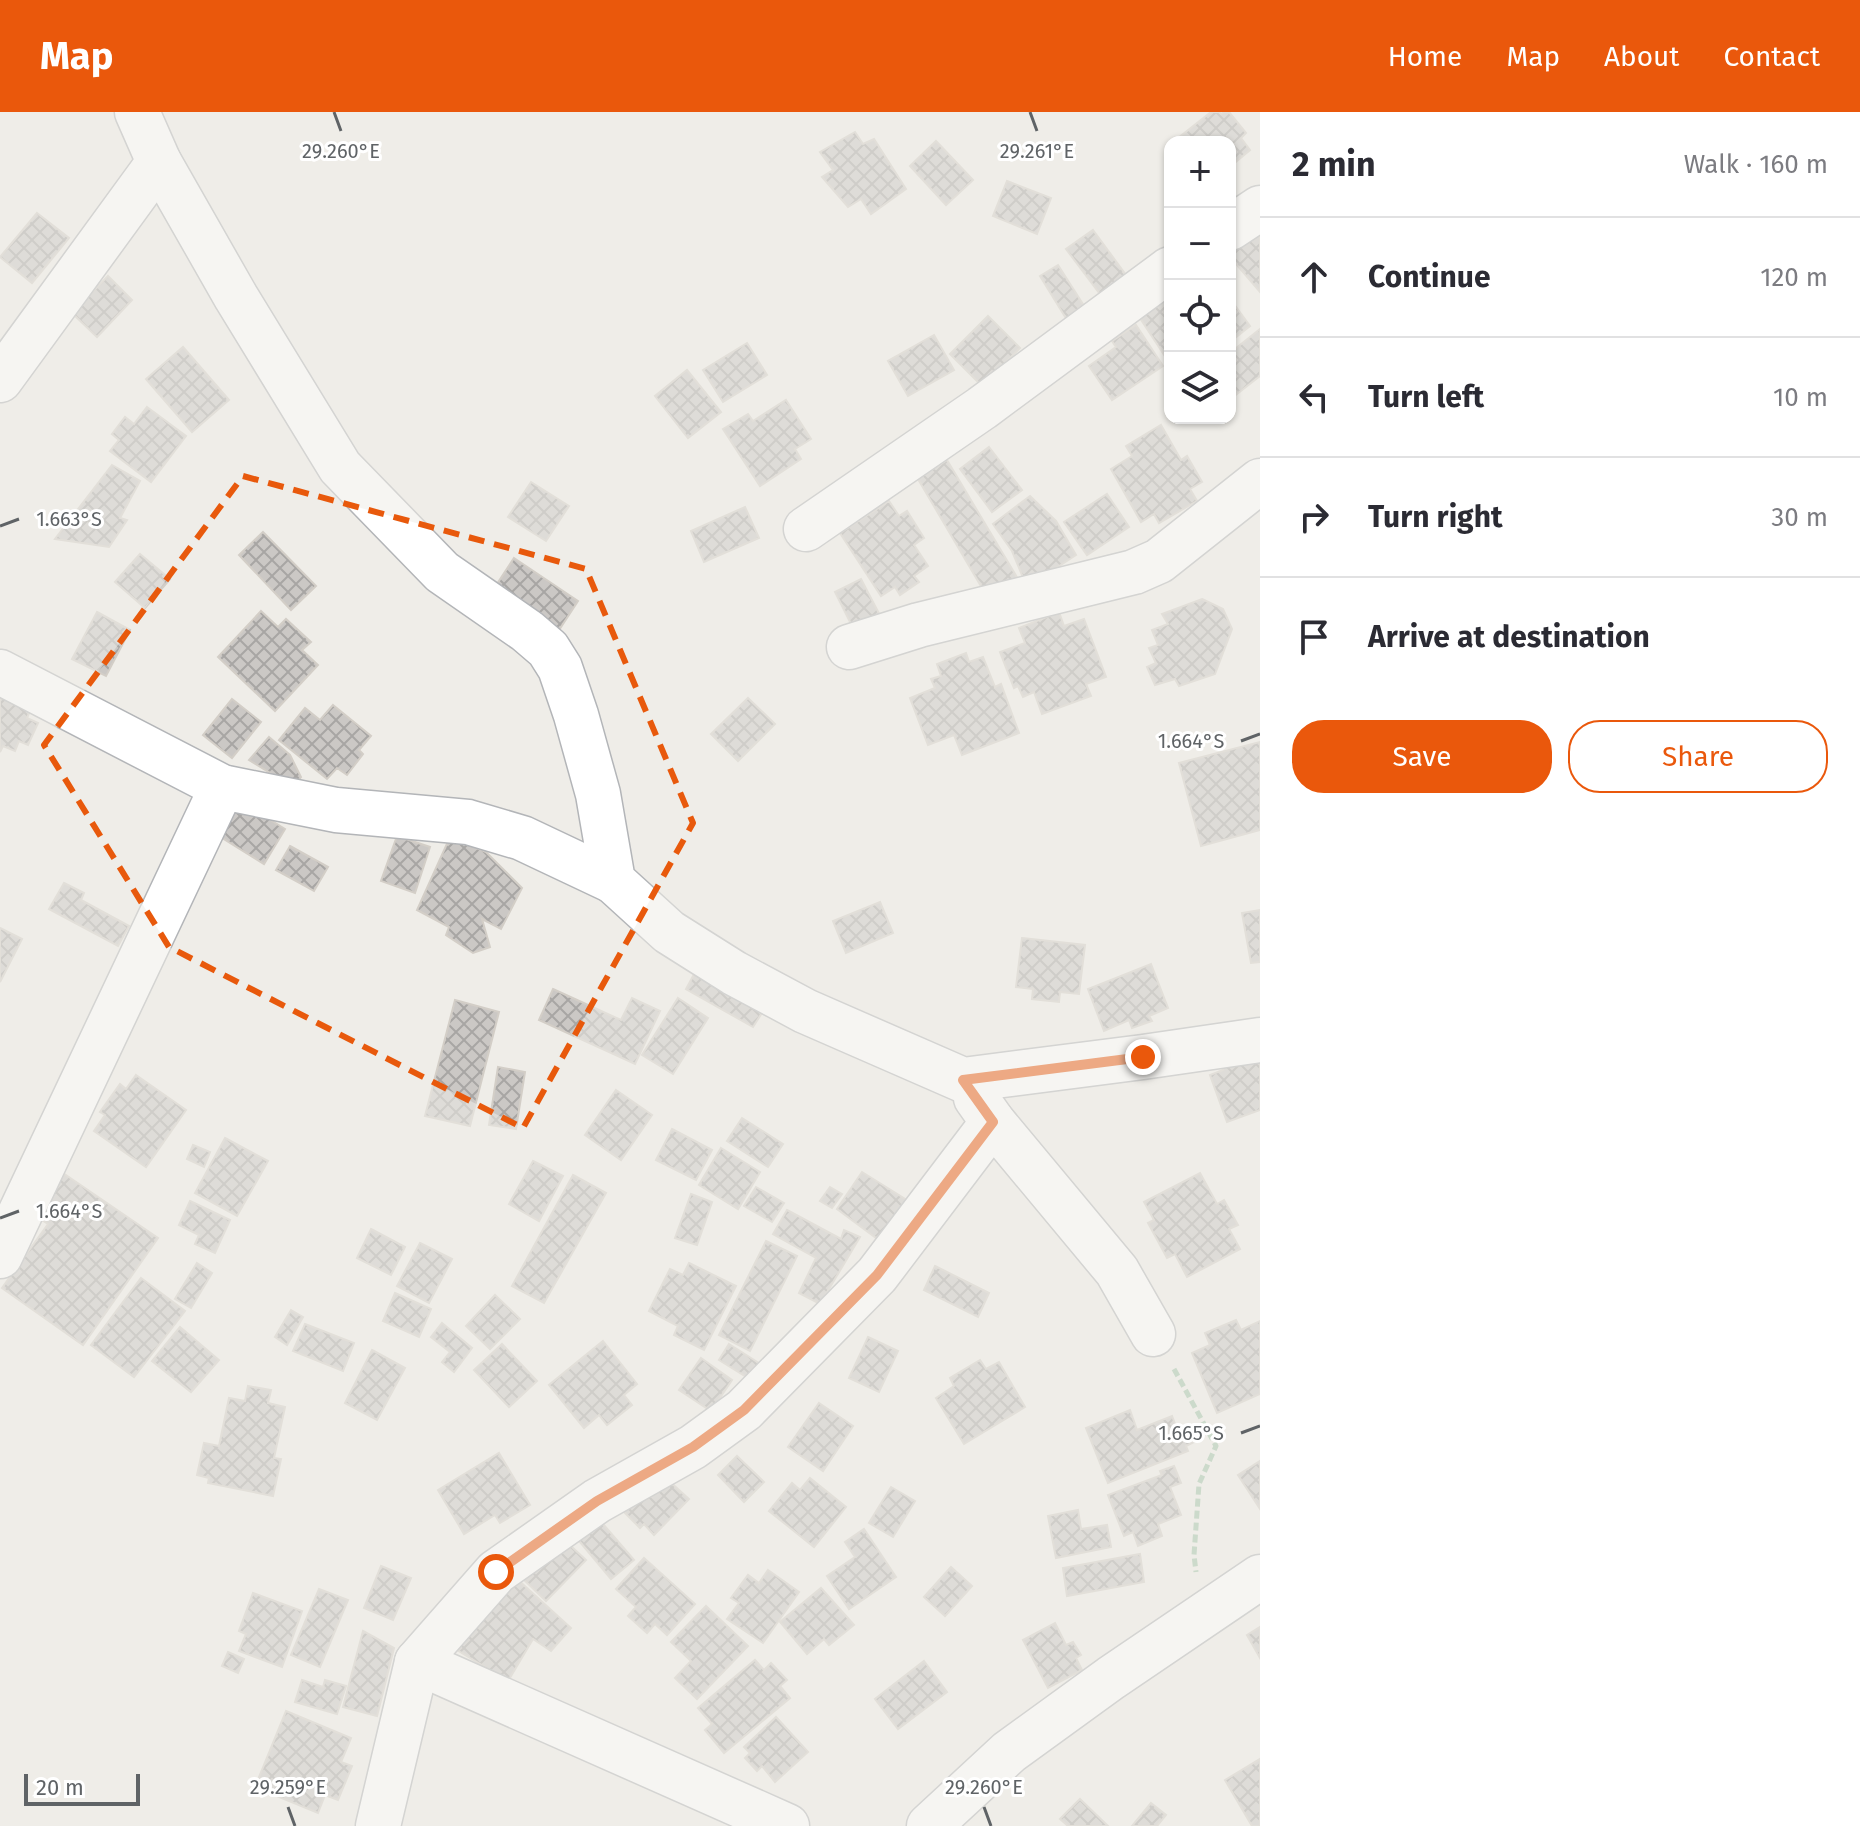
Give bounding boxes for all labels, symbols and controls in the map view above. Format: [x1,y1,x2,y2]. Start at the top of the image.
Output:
text: Map [40,33,113,79]
text: Home [1388,40,1462,73]
text: Map [1506,40,1560,73]
text: About [1604,40,1679,73]
text: Contact [1723,40,1820,73]
map controls [1164,136,1236,424]
button: + [1164,136,1236,208]
text: 29.260°E [302,139,380,163]
text: 29.261°E [1000,139,1074,163]
text: 2 min [1292,144,1376,185]
text: Walk · 160 m [1684,149,1828,180]
button: − [1164,208,1236,280]
icon: ahead [1292,255,1336,299]
text: Continue [1368,259,1491,295]
text: 120 m [1760,262,1828,293]
button: locate [1164,280,1236,352]
button: layers [1164,352,1236,424]
icon: left [1292,375,1336,419]
text: Turn left [1368,379,1484,415]
text: 10 m [1773,382,1828,413]
icon: right [1292,495,1336,539]
text: Turn right [1368,499,1503,535]
text: 30 m [1771,502,1828,533]
text: 1.663°S [36,507,102,531]
icon: arrive [1292,615,1336,659]
text: Arrive at destination [1368,619,1650,655]
button: Save [1292,720,1552,793]
button: Share [1568,720,1828,793]
text: 1.664°S [1158,729,1224,753]
route end [1125,1039,1161,1075]
text: 1.664°S [36,1199,102,1223]
text: 1.665°S [1158,1421,1224,1445]
route start [478,1554,514,1590]
scale bar [24,1770,140,1806]
text: 20 m [36,1774,84,1801]
text: 29.259°E [250,1775,326,1799]
text: 29.260°E [945,1775,1023,1799]

